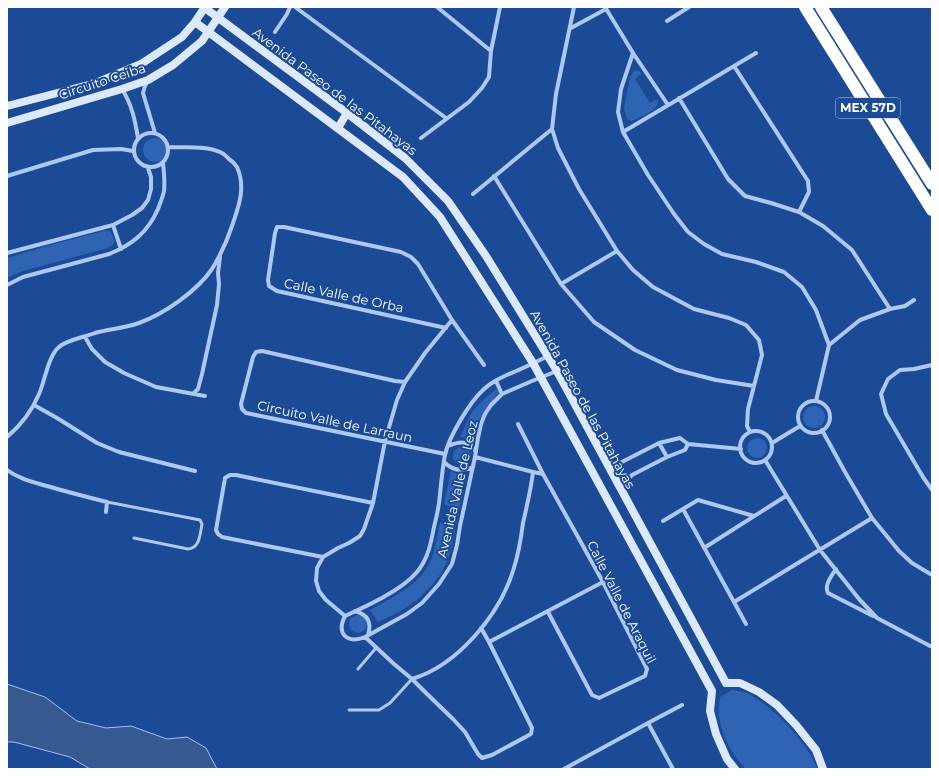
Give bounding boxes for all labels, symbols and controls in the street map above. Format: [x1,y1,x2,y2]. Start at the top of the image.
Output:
street label: Avenida Paseo de las Pitahayas [250,24,420,158]
street label: Circuito Ceiba [56,59,148,103]
road number: MEX 57D [836,98,900,118]
street label: Calle Valle de Orba [283,275,405,315]
street label: Avenida Paseo de las Pitahayas [527,307,639,491]
street label: Circuito Valle de Larraun [256,397,414,445]
street label: Avenida Valle de Leoz [433,419,481,559]
street label: Calle Valle de Araquil [584,538,660,666]

